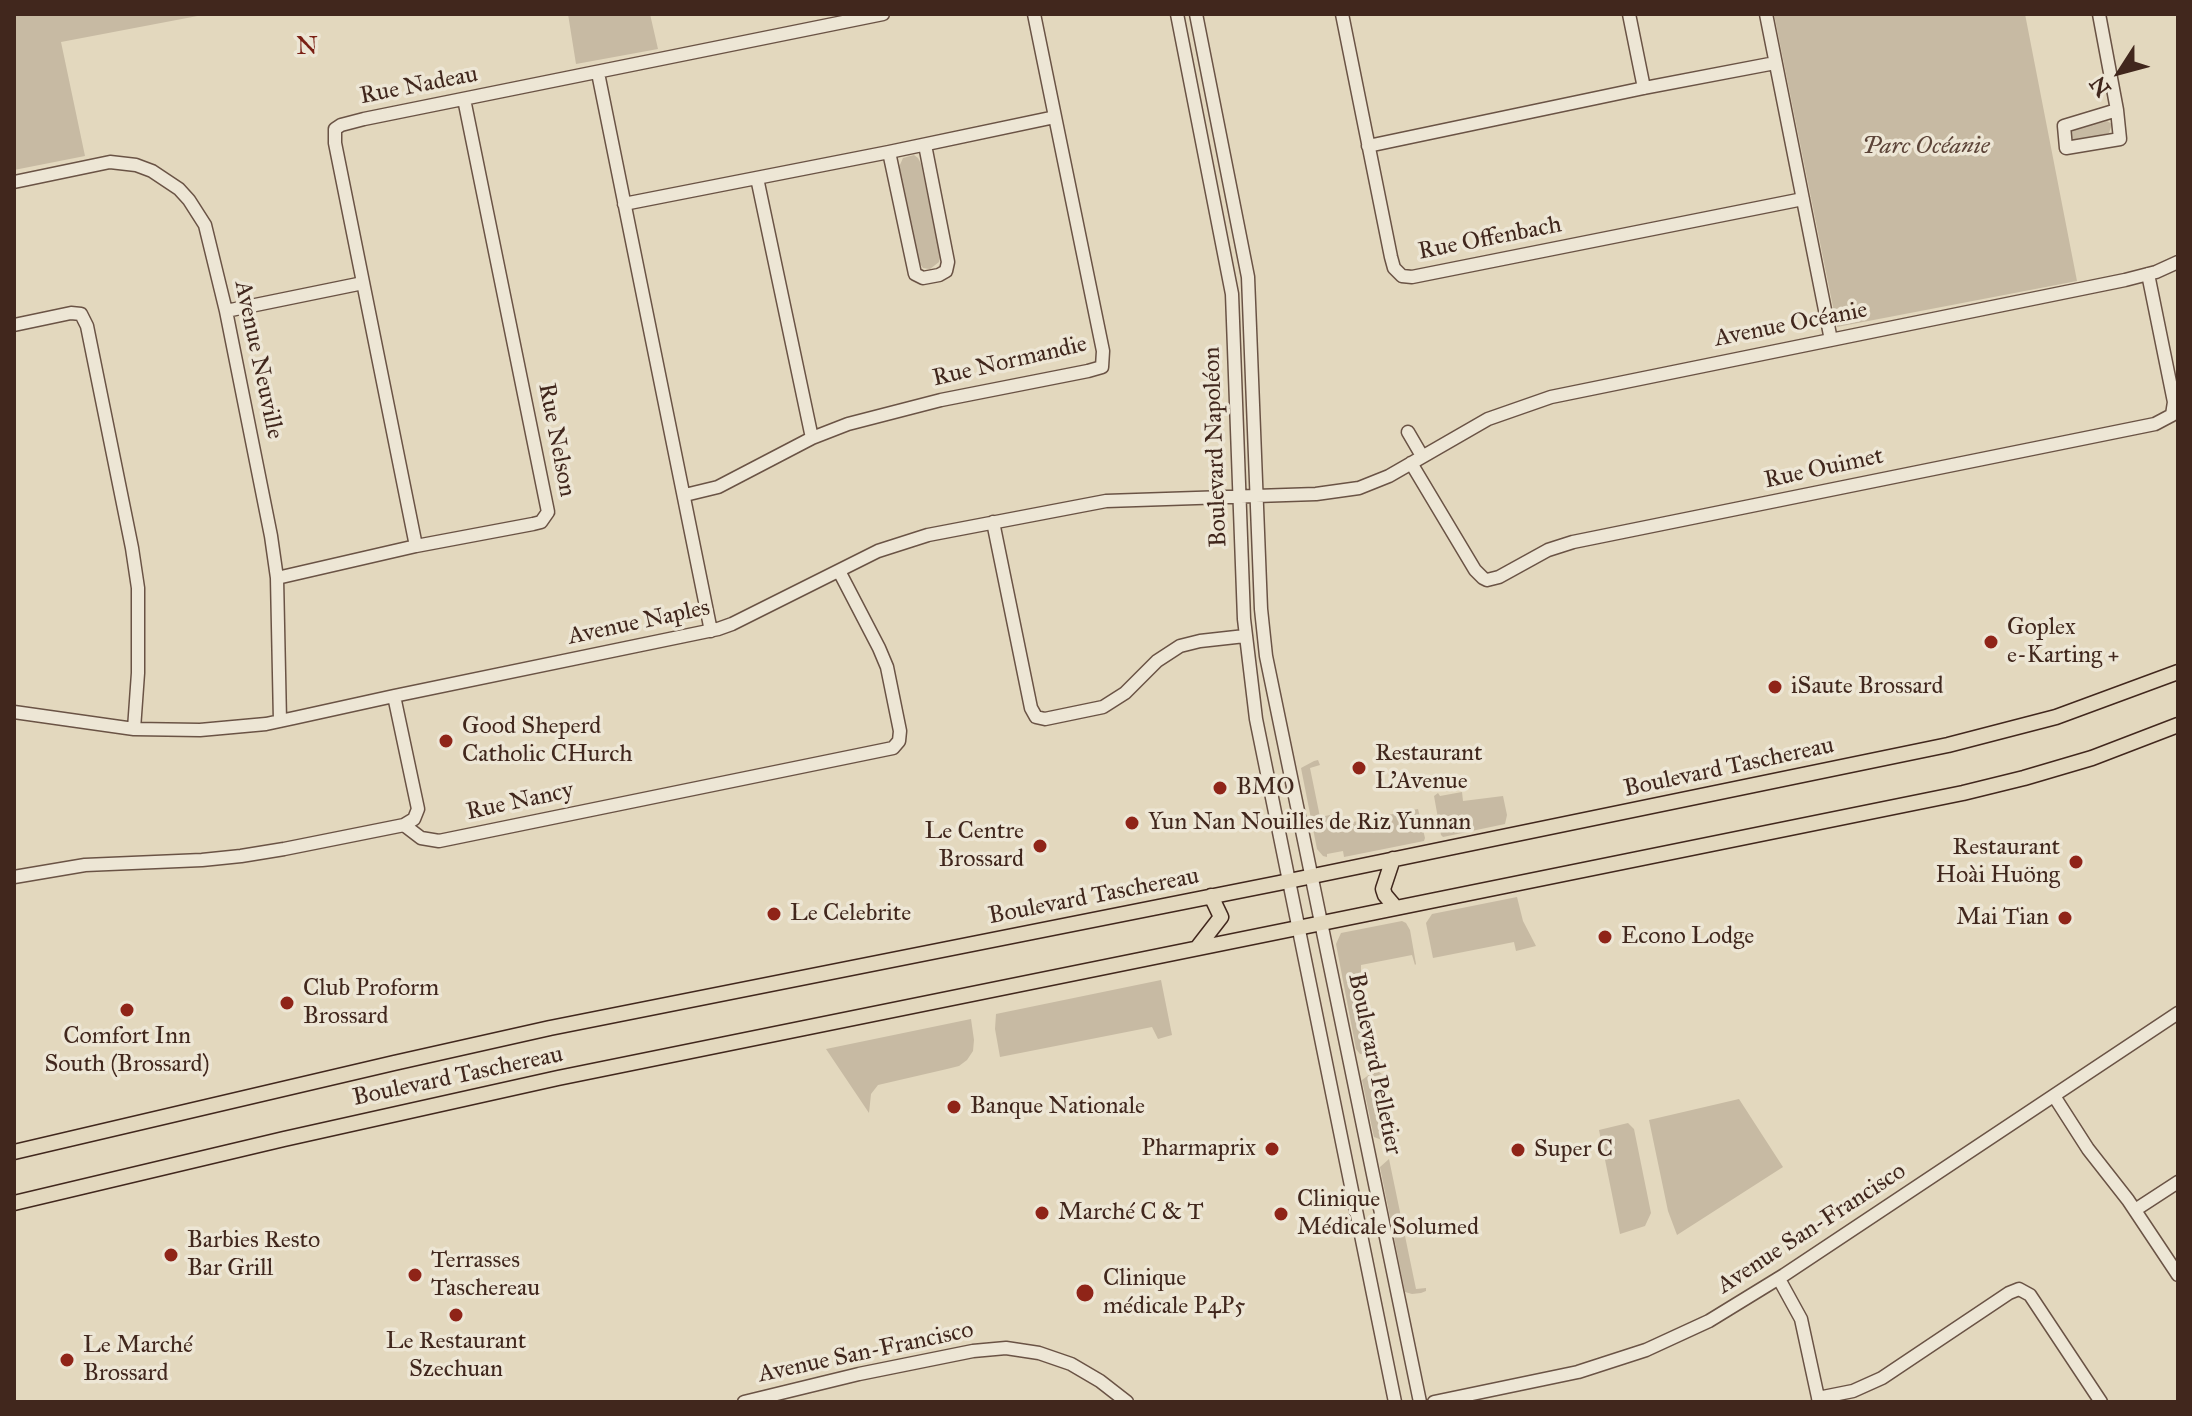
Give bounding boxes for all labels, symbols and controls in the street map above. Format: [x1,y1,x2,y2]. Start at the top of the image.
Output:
district label: N [296,32,320,64]
north arrow [2080,32,2160,112]
street label: Rue Nadeau [358,60,480,112]
text: N [2084,71,2117,102]
park label: Parc Océanie [1862,133,1990,161]
street label: Rue Offenbach [1416,211,1564,267]
street label: Avenue Neuville [227,278,289,442]
street label: Avenue Océanie [1712,296,1870,354]
street label: Rue Normandie [930,330,1090,394]
street label: Boulevard Napoléon [1198,346,1234,548]
street label: Rue Nelson [531,381,581,499]
street label: Rue Ouimet [1762,442,1886,496]
street label: Avenue Naples [565,594,713,652]
place label: Goplex e-Karting + [2007,614,2119,670]
marker: Goplex e-Karting + [1982,633,2000,651]
place label: iSaute Brossard [1791,673,1943,701]
marker: iSaute Brossard [1766,678,1784,696]
place label: Good Sheperd Catholic CHurch [462,713,633,769]
marker: Good Sheperd Catholic CHurch [437,732,455,750]
street label: Boulevard Taschereau [1621,732,1837,804]
place label: Restaurant L'Avenue [1375,740,1482,796]
marker: Restaurant L'Avenue [1350,759,1368,777]
place label: BMO [1236,774,1294,802]
street label: Rue Nancy [464,777,576,827]
marker: BMO [1211,779,1229,797]
place label: Yun Nan Nouilles de Riz Yunnan [1148,809,1471,837]
marker: Yun Nan Nouilles de Riz Yunnan [1123,814,1141,832]
place label: Le Centre Brossard [925,818,1024,874]
place label: Restaurant Hoài Huöng [1936,834,2060,890]
marker: Le Centre Brossard [1031,837,1049,855]
marker: Restaurant Hoài Huöng [2067,853,2085,871]
street label: Boulevard Taschereau [986,862,1202,932]
place label: Le Celebrite [790,900,911,928]
place label: Mai Tian [1956,904,2049,932]
marker: Le Celebrite [765,905,783,923]
marker: Mai Tian [2056,909,2074,927]
place label: Econo Lodge [1621,923,1754,951]
marker: Econo Lodge [1596,928,1614,946]
street label: Boulevard Pelletier [1341,971,1407,1157]
place label: Club Proform Brossard [303,975,439,1031]
marker: Club Proform Brossard [278,994,296,1012]
marker: Comfort Inn South (Brossard) [118,1001,136,1019]
place label: Comfort Inn South (Brossard) [45,1023,209,1079]
street label: Boulevard Taschereau [350,1041,566,1113]
place label: Banque Nationale [970,1093,1145,1121]
marker: Banque Nationale [945,1098,963,1116]
place label: Pharmaprix [1141,1135,1256,1163]
place label: Super C [1534,1136,1613,1164]
marker: Pharmaprix [1263,1140,1281,1158]
marker: Super C [1509,1141,1527,1159]
street label: Avenue San-Francisco [1712,1157,1912,1301]
place label: Clinique Médicale Solumed [1297,1186,1479,1242]
place label: Marché C & T [1058,1199,1204,1227]
marker: Marché C & T [1033,1204,1051,1222]
marker: Clinique Médicale Solumed [1272,1205,1290,1223]
place label: Barbies Resto Bar Grill [187,1227,320,1283]
marker: Barbies Resto Bar Grill [162,1246,180,1264]
place label: Terrasses Taschereau [431,1247,540,1303]
place label: Clinique médicale P4P5 [1103,1265,1245,1321]
marker: Terrasses Taschereau [406,1266,424,1284]
marker: Clinique médicale P4P5 [1074,1282,1096,1304]
marker: Le Restaurant Szechuan [447,1306,465,1324]
street label: Avenue San-Francisco [756,1316,976,1390]
place label: Le Restaurant Szechuan [386,1328,526,1384]
place label: Le Marché Brossard [83,1332,193,1388]
marker: Le Marché Brossard [58,1351,76,1369]

